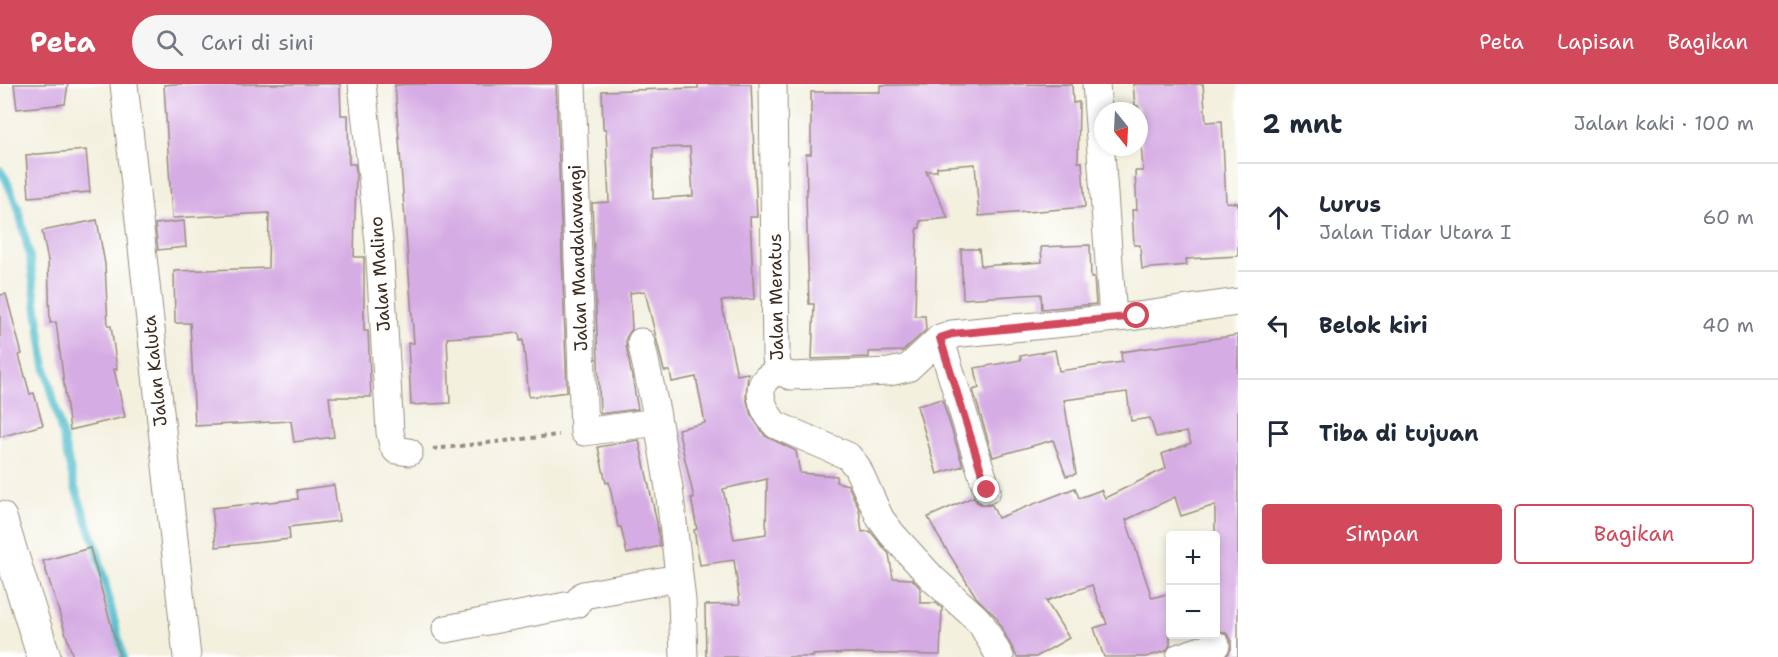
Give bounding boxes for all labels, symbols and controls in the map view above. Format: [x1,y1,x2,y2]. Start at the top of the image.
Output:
search box [132,15,552,69]
text: Peta [30,23,96,61]
icon: search [153,26,186,59]
text: Cari di sini [201,28,314,57]
text: Peta [1479,28,1524,56]
text: Lapisan [1557,28,1634,56]
text: Bagikan [1667,28,1748,56]
north arrow [1094,102,1148,156]
text: 2 mnt [1262,106,1342,141]
text: Jalan kaki · 100 m [1573,110,1754,136]
street label: Jalan Mandalawangi [563,164,593,352]
text: Lurus [1319,190,1381,219]
icon: ahead [1262,201,1295,234]
text: 60 m [1702,204,1754,230]
street label: Jalan Malino [364,215,396,333]
text: Jalan Tidar Utara I [1319,219,1511,245]
street label: Jalan Meratus [763,233,789,361]
route start [1123,302,1149,328]
icon: left [1262,309,1295,342]
text: Belok kiri [1319,311,1428,340]
text: 40 m [1702,312,1754,338]
street label: Jalan Kaluta [137,314,173,428]
icon: arrive [1262,417,1295,450]
text: Tiba di tujuan [1319,419,1479,448]
route end [973,476,999,502]
button: Simpan [1262,504,1502,564]
button: Bagikan [1514,504,1754,564]
map controls [1166,531,1220,639]
button: + [1166,531,1220,585]
button: − [1166,585,1220,639]

